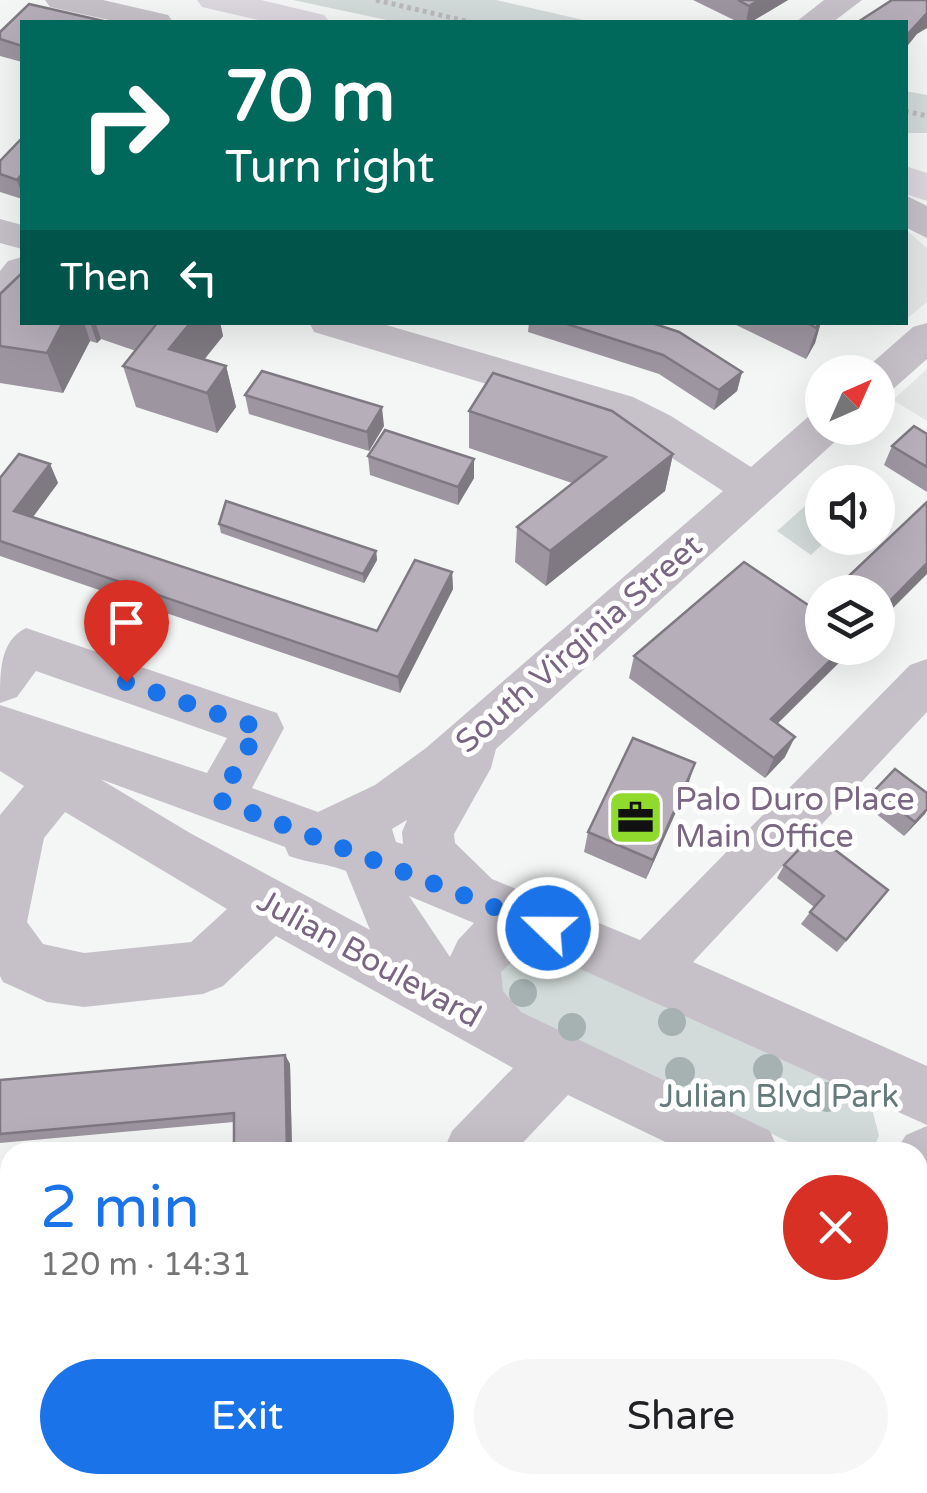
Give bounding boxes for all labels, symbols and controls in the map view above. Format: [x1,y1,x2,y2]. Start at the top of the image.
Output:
text: 70 m [225,56,395,140]
icon: right [60,60,190,190]
text: Turn right [225,141,434,195]
icon: left [171,250,226,305]
text: Then [60,255,151,301]
north arrow [805,355,895,445]
map controls [805,355,895,665]
button: sound [805,465,895,555]
street label: South Virginia Street [448,527,710,761]
button: layers [805,575,895,665]
pin [84,580,169,683]
icon: arrive [99,595,154,650]
place label: Palo Duro Place Main Office [675,781,915,856]
office icon: Palo Duro Place Main Office [606,788,666,848]
position arrow [496,876,600,980]
street label: Julian Boulevard [251,882,487,1036]
park label: Julian Blvd Park [659,1078,899,1116]
text: 2 min [40,1172,200,1244]
button: close [783,1175,888,1280]
text: 120 m · 14:31 [40,1246,252,1284]
button: Exit [40,1359,454,1474]
button: Share [474,1359,888,1474]

